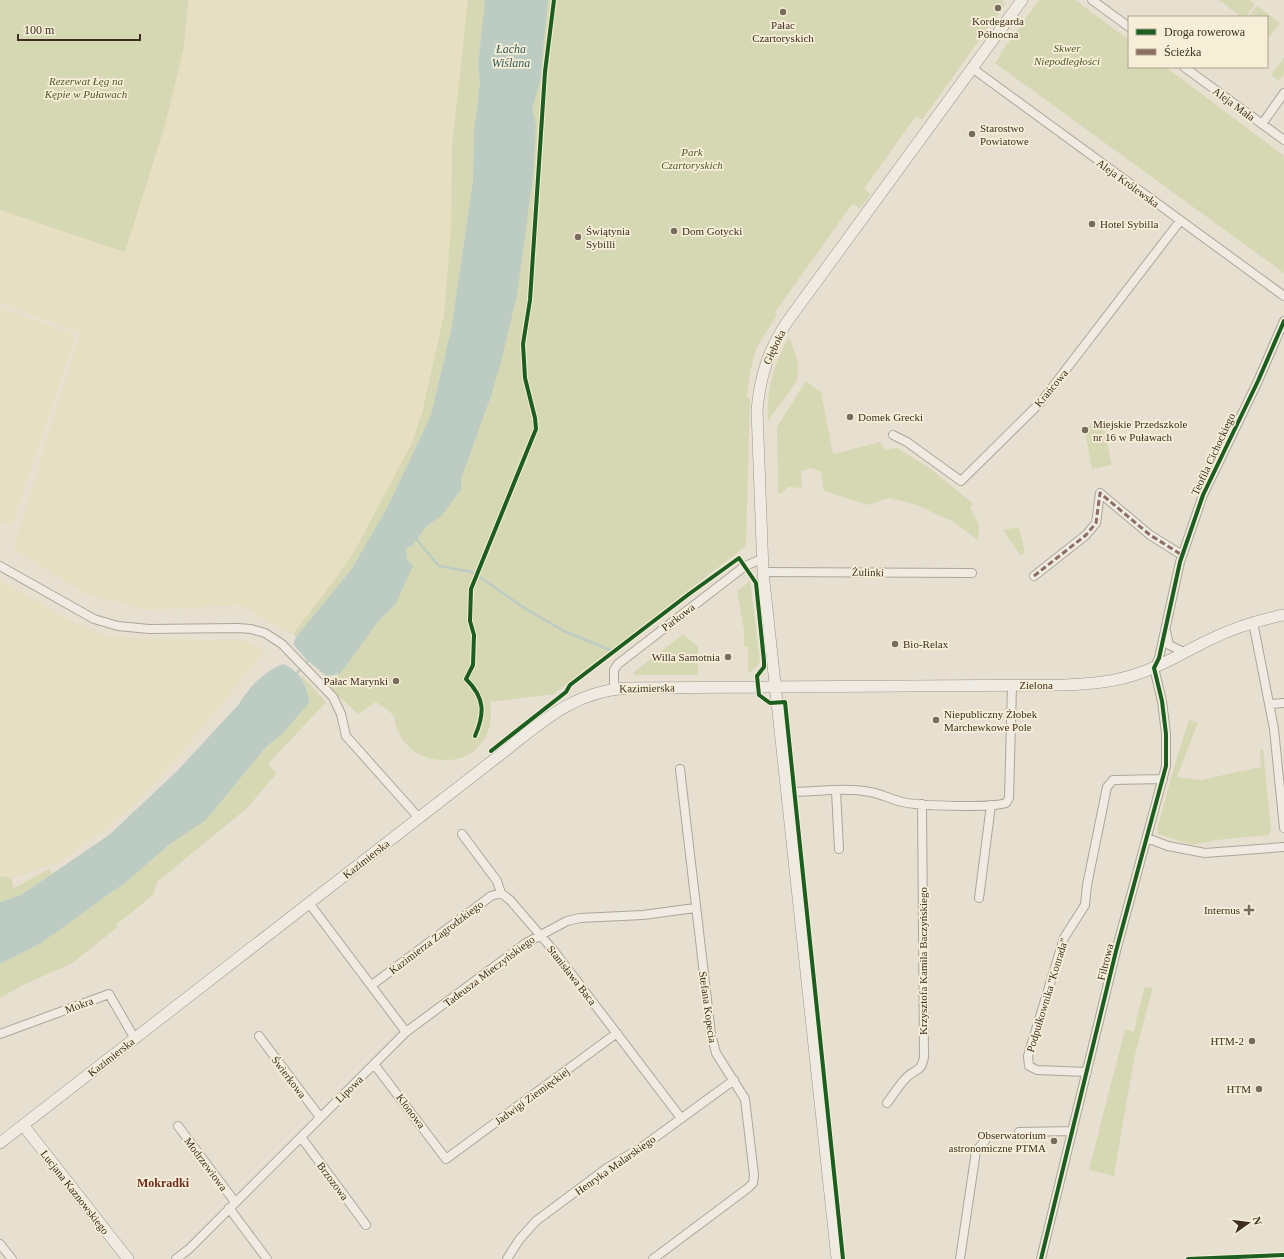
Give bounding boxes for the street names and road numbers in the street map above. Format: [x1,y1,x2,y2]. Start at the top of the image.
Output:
street label: Aleja Mała [1211,85,1258,123]
street label: Aleja Królewska [1094,156,1162,210]
street label: Głęboka [760,328,788,366]
street label: Krańcowa [1032,367,1070,409]
street label: Teofila Cichockiego [1189,411,1238,497]
street label: Żulinki [852,566,884,578]
street label: Parkowa [659,601,697,633]
street label: Zielona [1019,679,1053,691]
street label: Kazimierska [619,682,675,694]
street label: Kazimierska [340,837,392,881]
street label: Krzysztofa Kamila Baczyńskiego [917,887,929,1035]
street label: Kazimierza Zagrodzkiego [387,897,486,976]
street label: Tadeusza Mieczyńskiego [441,933,537,1009]
street label: Podpułkownika "Konrada" [1024,937,1070,1053]
street label: Filtrowa [1095,942,1115,982]
street label: Stanisława Baca [545,943,599,1007]
street label: Stefana Kopecia [697,970,719,1044]
street label: Mokra [63,994,95,1016]
street label: Kazimierska [85,1035,137,1079]
street label: Świerkowa [269,1054,309,1100]
street label: Jadwigi Ziemięckiej [492,1065,572,1127]
street label: Lipowa [333,1073,365,1105]
street label: Klonowa [394,1091,428,1131]
street label: Henryka Malarskiego [572,1132,658,1197]
street label: Modrzewiowa [182,1135,230,1193]
street label: Lucjana Kaznowskiego [38,1148,112,1237]
street label: Brzozowa [315,1160,351,1203]

